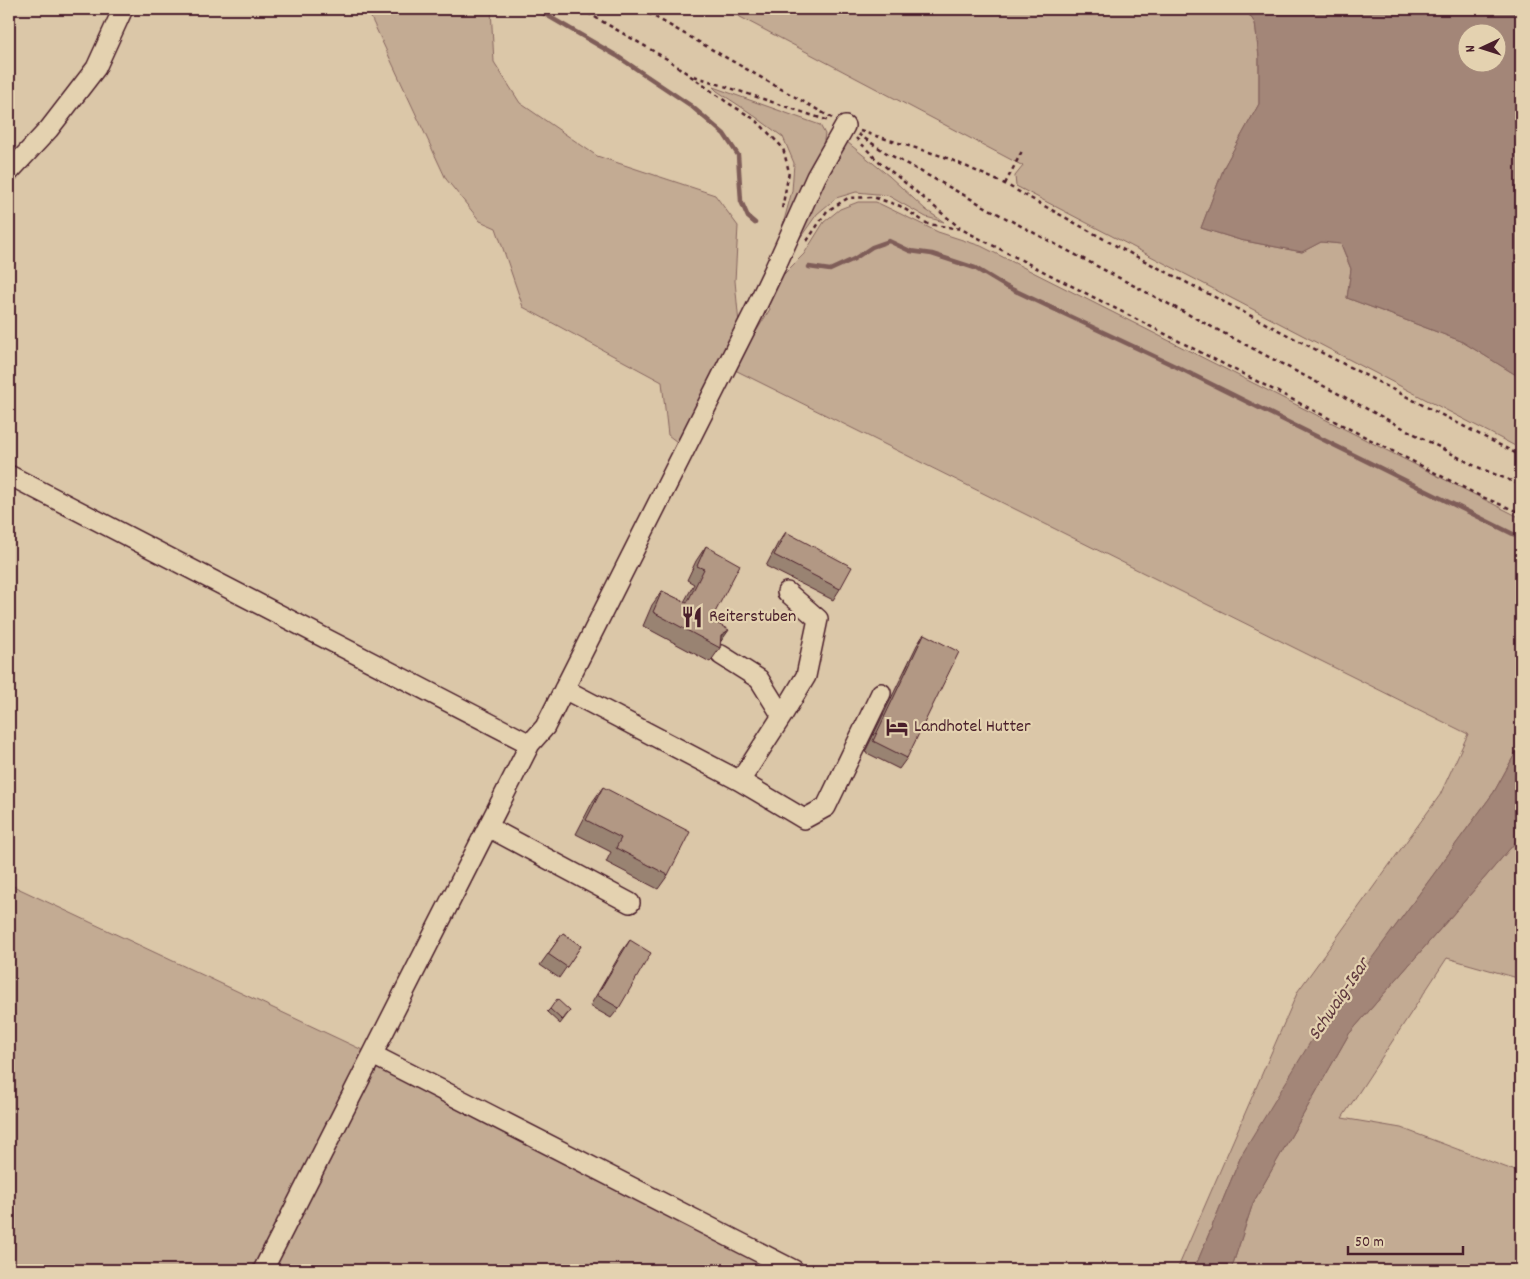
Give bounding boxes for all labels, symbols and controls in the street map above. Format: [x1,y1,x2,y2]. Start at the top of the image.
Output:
north arrow [1458,22,1508,72]
text: N [1461,45,1481,53]
restaurant icon: Reiterstuben [679,604,705,630]
place label: Reiterstuben [709,605,796,630]
hotel icon: Landhotel Hutter [884,714,910,740]
place label: Landhotel Hutter [914,715,1031,740]
water label: Schwaig-Isar [1303,952,1379,1047]
scale bar [1348,1224,1462,1256]
text: 50 m [1355,1232,1384,1254]

